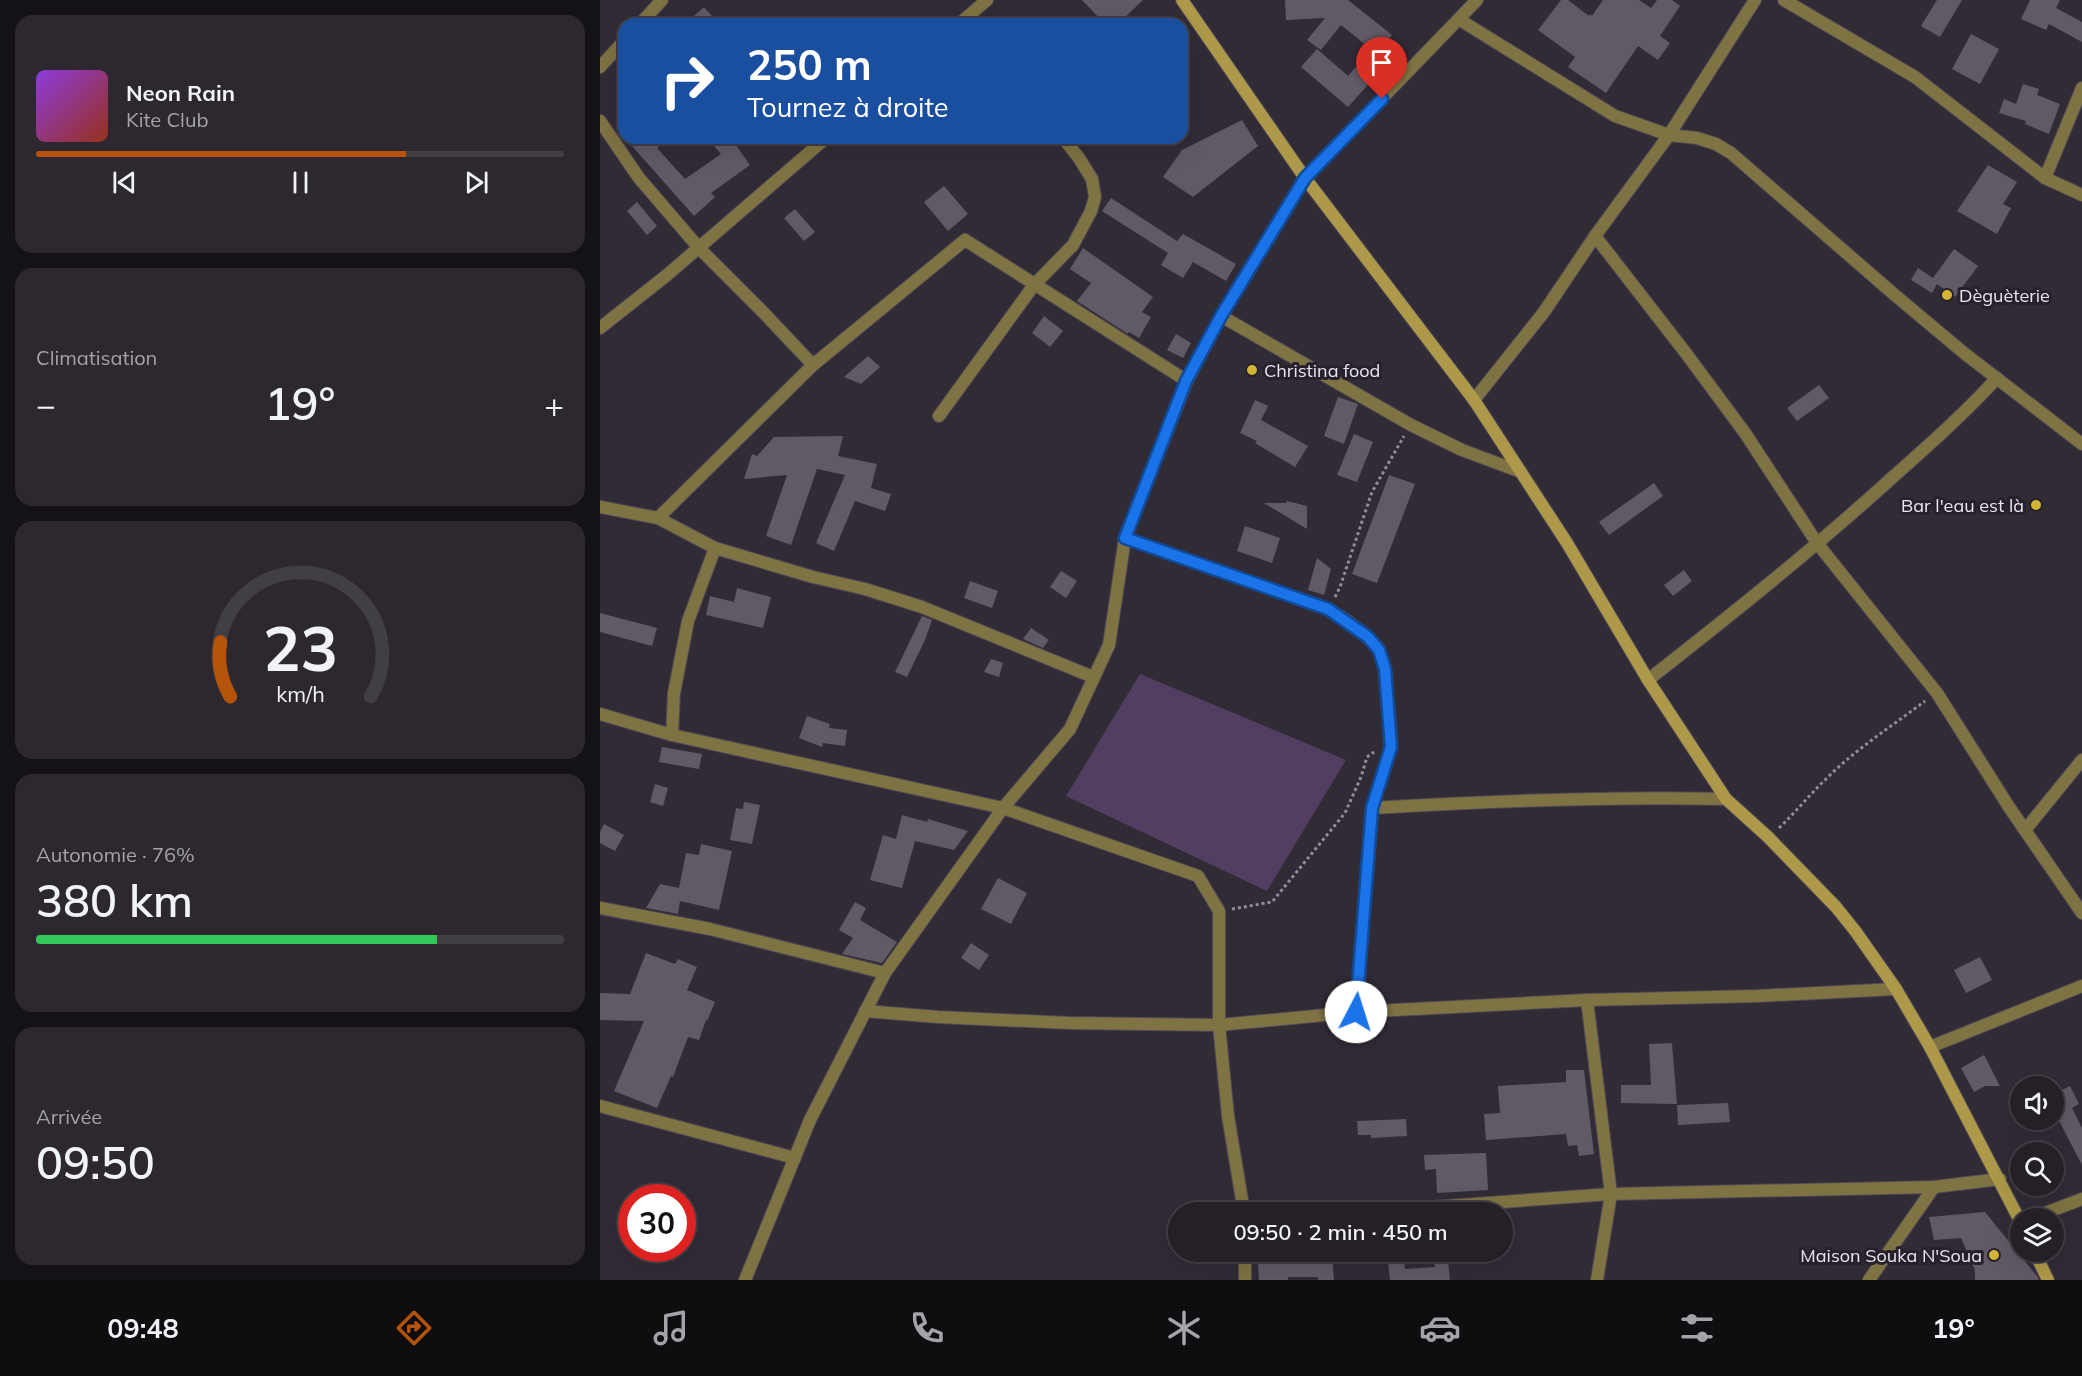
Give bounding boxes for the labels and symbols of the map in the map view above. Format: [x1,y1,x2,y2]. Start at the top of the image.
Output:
pin [1356,37,1407,99]
place label: Dèguèterie [1959,284,2050,307]
marker: Dèguèterie [1940,288,1954,302]
place label: Christina food [1264,359,1380,382]
marker: Christina food [1245,363,1259,377]
place label: Bar l'eau est là [1901,494,2024,517]
marker: Bar l'eau est là [2029,498,2043,512]
position arrow [1324,980,1388,1044]
speed limit sign: 30 [618,1184,696,1262]
place label: Maison Souka N'Soua [1800,1244,1982,1267]
marker: Maison Souka N'Soua [1987,1248,2001,1262]

